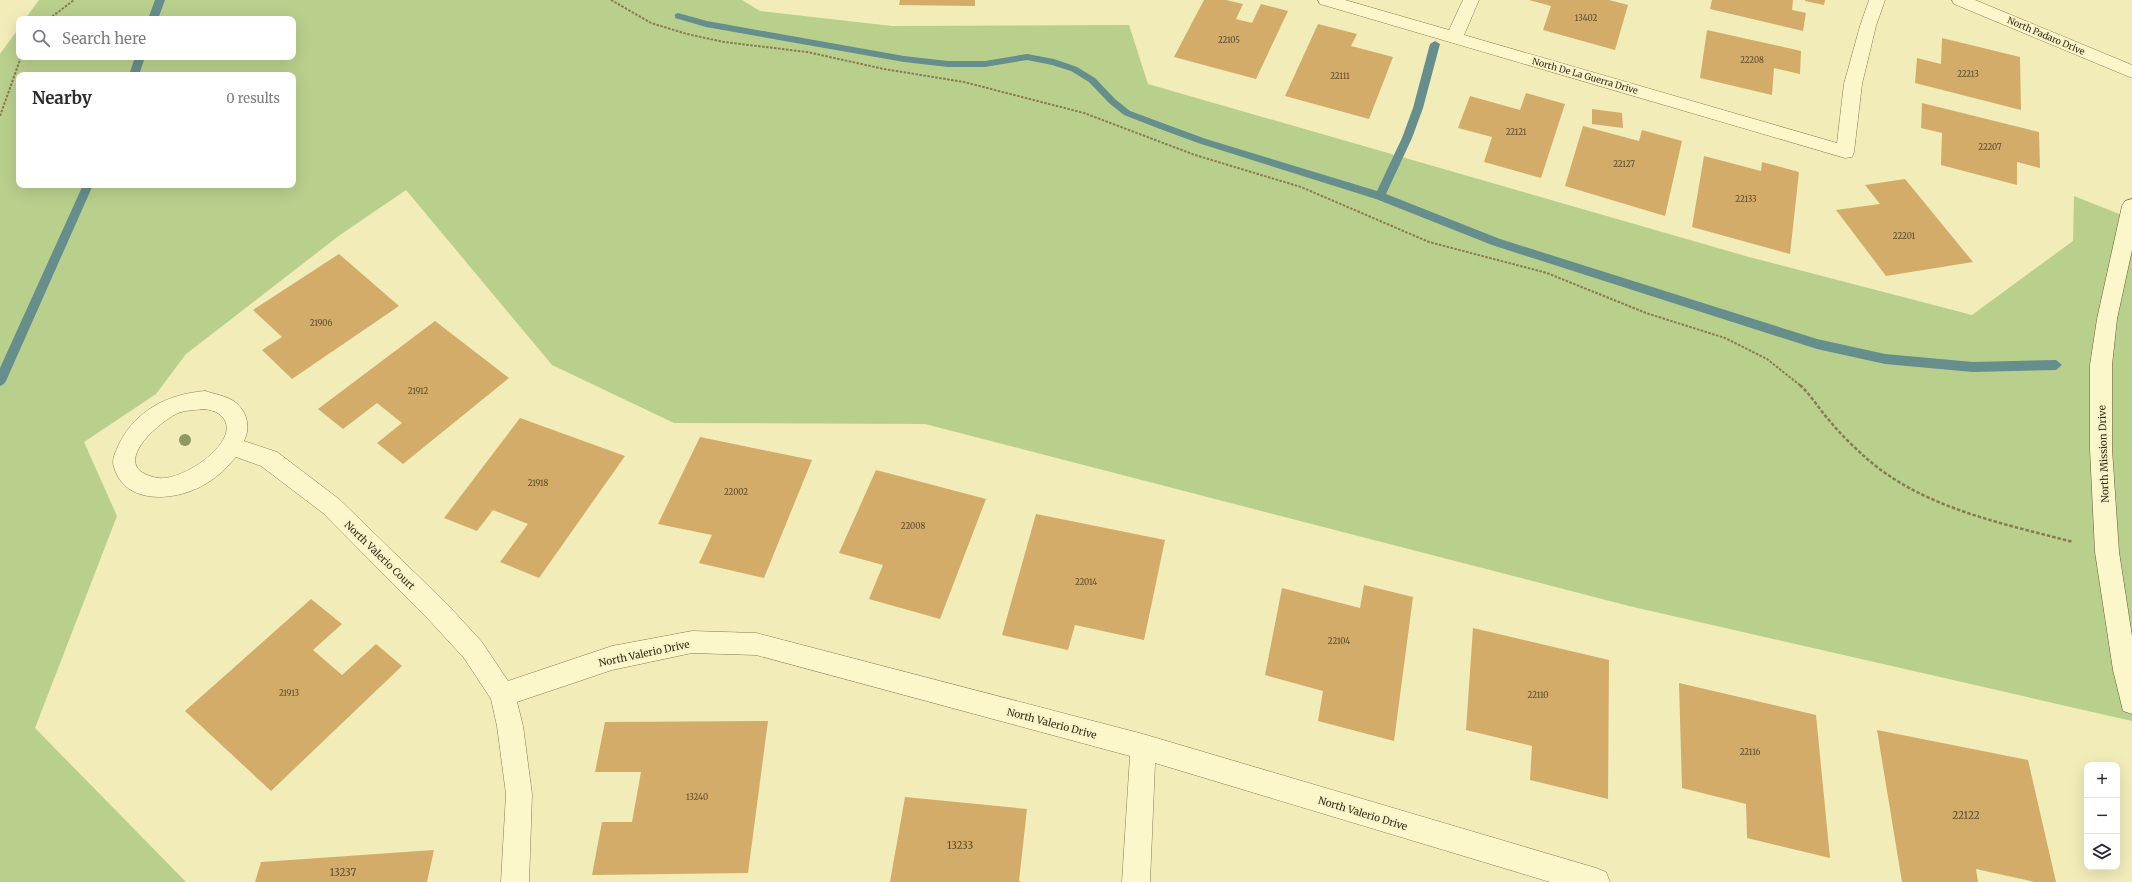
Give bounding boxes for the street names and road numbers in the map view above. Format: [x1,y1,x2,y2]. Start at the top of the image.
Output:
street label: North Padaro Drive [2006,14,2087,57]
street label: North De La Guerra Drive [1531,55,1640,96]
street label: North Mission Drive [2095,405,2112,503]
street label: North Valerio Court [342,518,418,593]
street label: North Valerio Drive [598,638,691,669]
street label: North Valerio Drive [1006,705,1098,742]
street label: North Valerio Drive [1317,794,1409,833]

